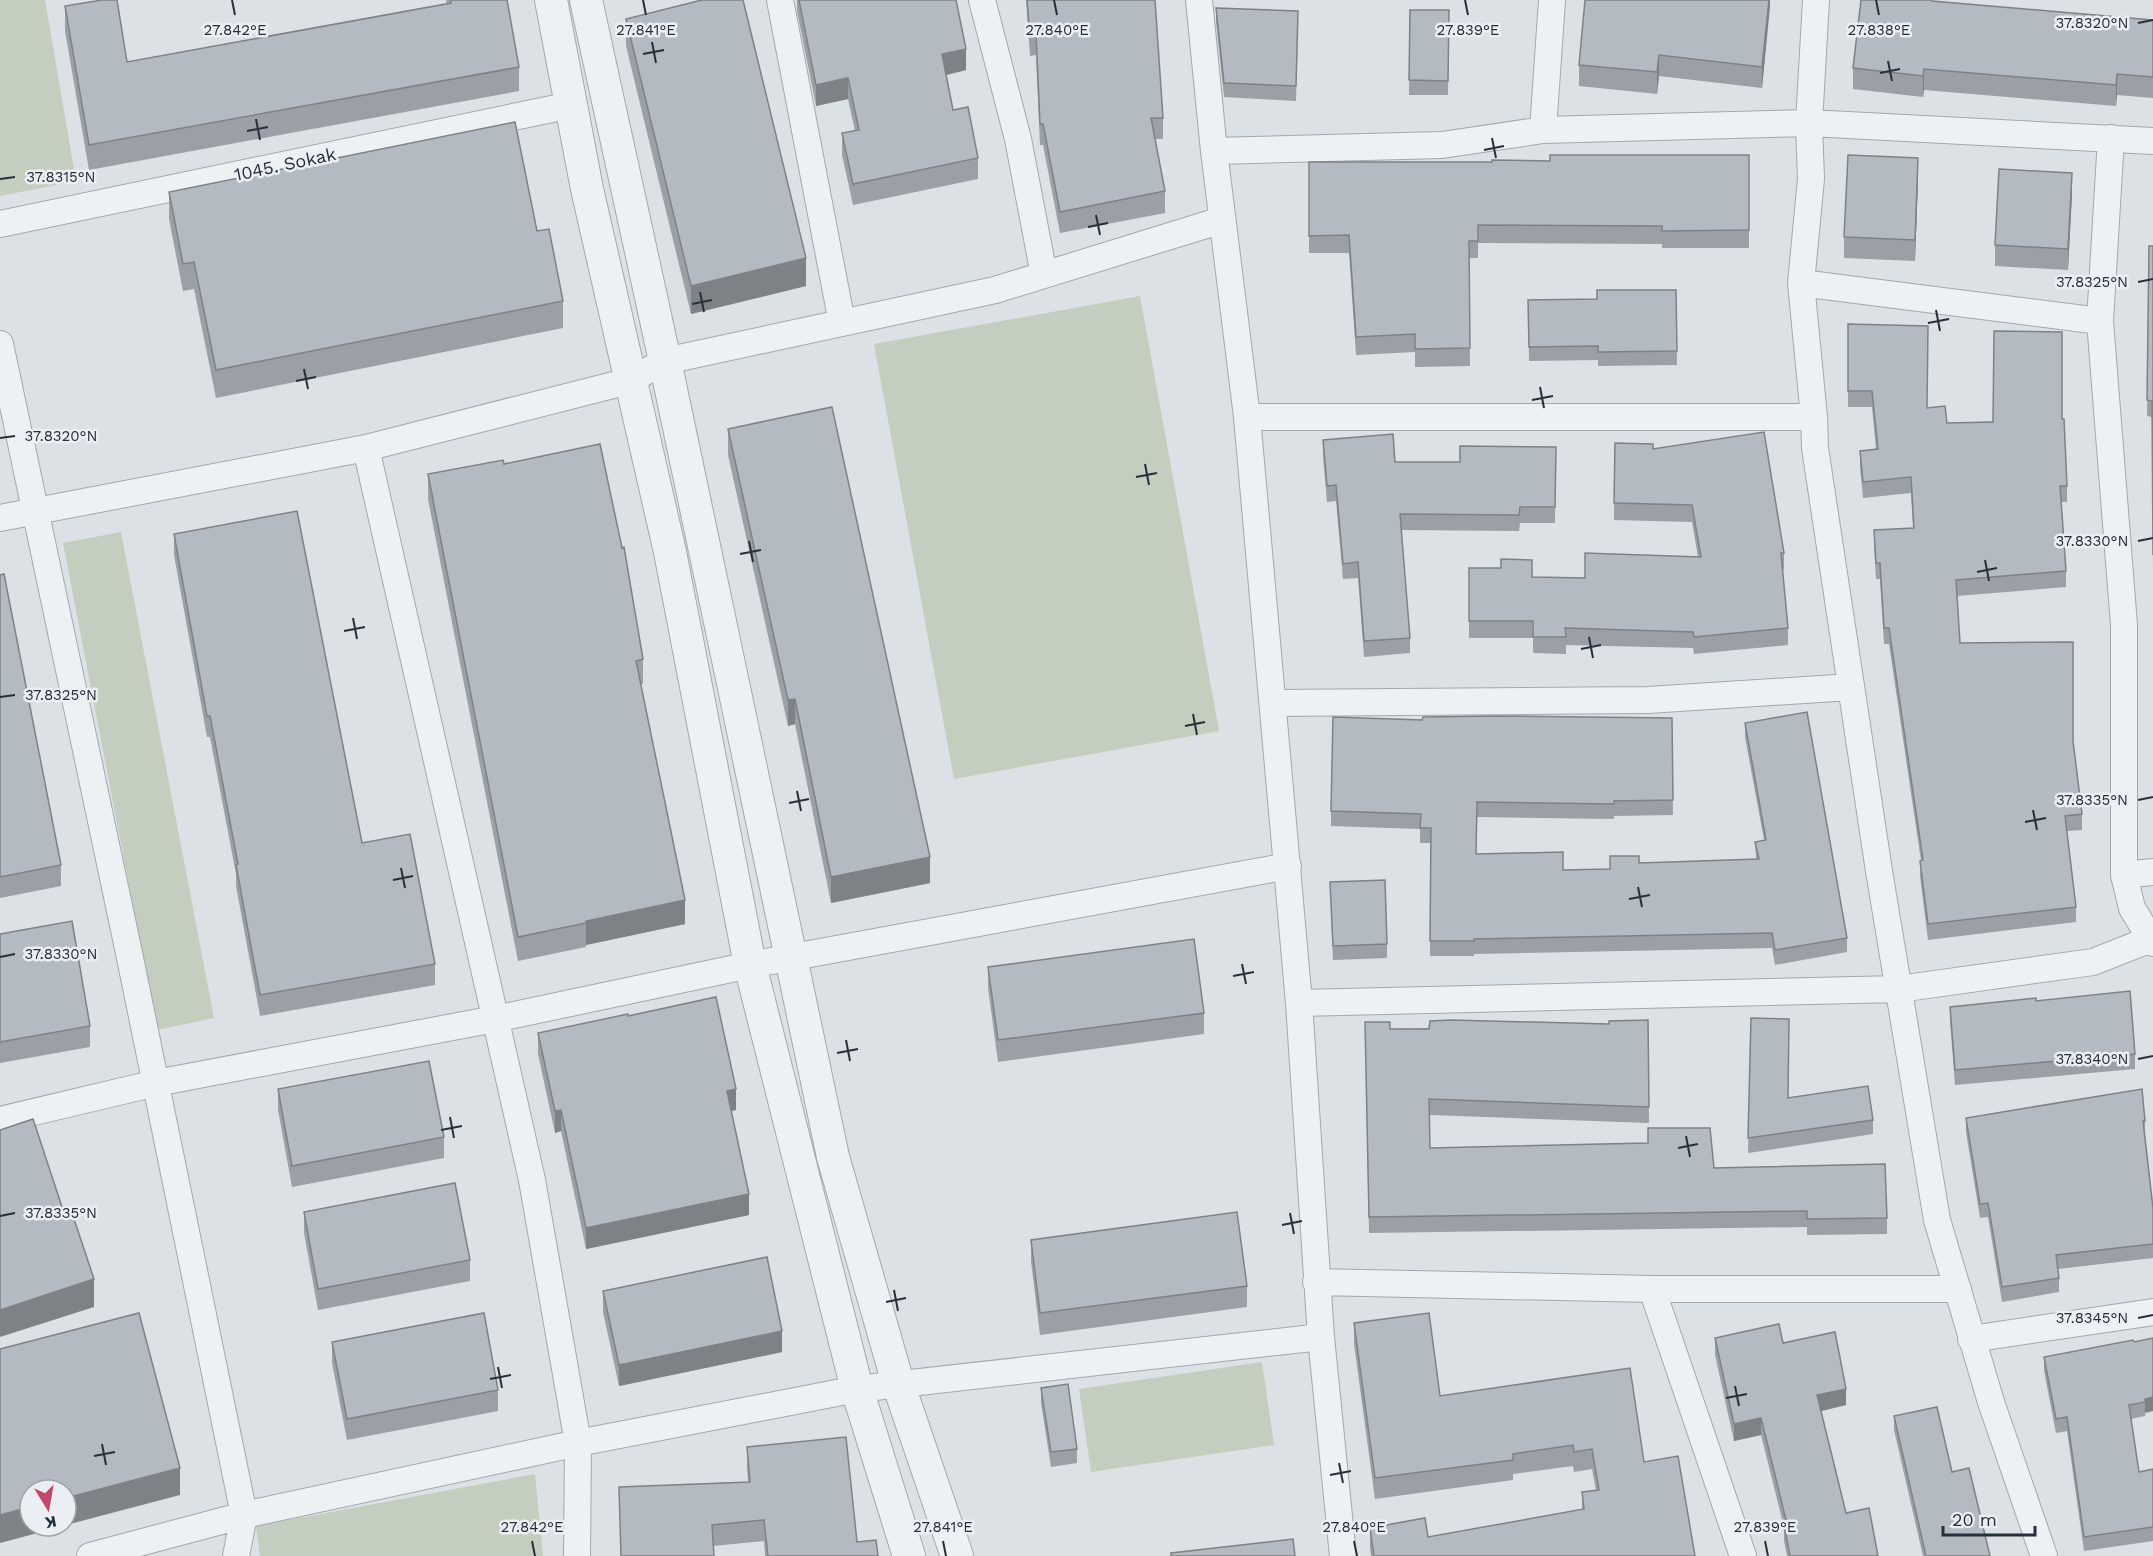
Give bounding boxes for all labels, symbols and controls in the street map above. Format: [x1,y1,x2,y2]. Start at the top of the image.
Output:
text: 37.8320°N [2056,14,2128,32]
text: 27.842°E [203,21,267,39]
text: 27.841°E [616,21,676,39]
text: 27.840°E [1025,21,1089,39]
text: 27.839°E [1437,21,1499,39]
text: 27.838°E [1848,21,1910,39]
street label: 1045. Sokak [232,143,338,185]
text: 37.8315°N [26,168,96,186]
text: 37.8325°N [2056,273,2128,291]
text: 37.8320°N [25,427,97,445]
text: 37.8330°N [2056,532,2128,550]
text: 37.8325°N [25,686,97,704]
text: 37.8335°N [2056,791,2128,809]
text: 37.8330°N [25,945,97,963]
text: 37.8340°N [2055,1050,2129,1068]
text: 37.8335°N [25,1204,97,1222]
text: 37.8345°N [2056,1309,2128,1327]
north arrow [18,1478,78,1538]
scale bar [1943,1499,2034,1537]
text: 20 m [1952,1509,1997,1530]
text: K [44,1512,58,1533]
text: 27.842°E [500,1518,564,1536]
text: 27.841°E [913,1518,973,1536]
text: 27.840°E [1322,1518,1386,1536]
text: 27.839°E [1734,1518,1796,1536]

